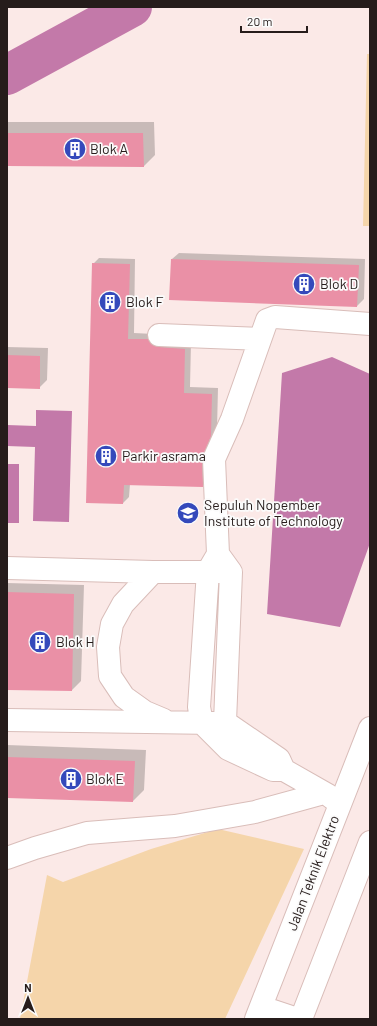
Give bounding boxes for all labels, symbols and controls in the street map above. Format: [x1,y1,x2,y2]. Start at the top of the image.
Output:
scale bar [241,8,307,34]
text: 20 m [247,14,273,28]
building icon: Blok A [62,136,88,162]
place label: Blok A [90,140,128,157]
building icon: Blok D [291,271,317,297]
place label: Blok D [320,275,358,292]
building icon: Blok F [97,289,123,315]
place label: Blok F [126,293,163,310]
building icon: Parkir asrama [93,443,119,469]
place label: Parkir asrama [122,447,206,464]
place label: Sepuluh Nopember Institute of Technology [204,496,343,529]
school or university icon: Sepuluh Nopember Institute of Technology [175,500,201,526]
building icon: Blok H [27,629,53,655]
place label: Blok H [56,633,95,650]
building icon: Blok E [58,766,84,792]
place label: Blok E [86,770,124,787]
street label: Jalan Teknik Elektro [283,813,342,933]
north arrow [8,978,48,1018]
text: N [24,981,32,994]

